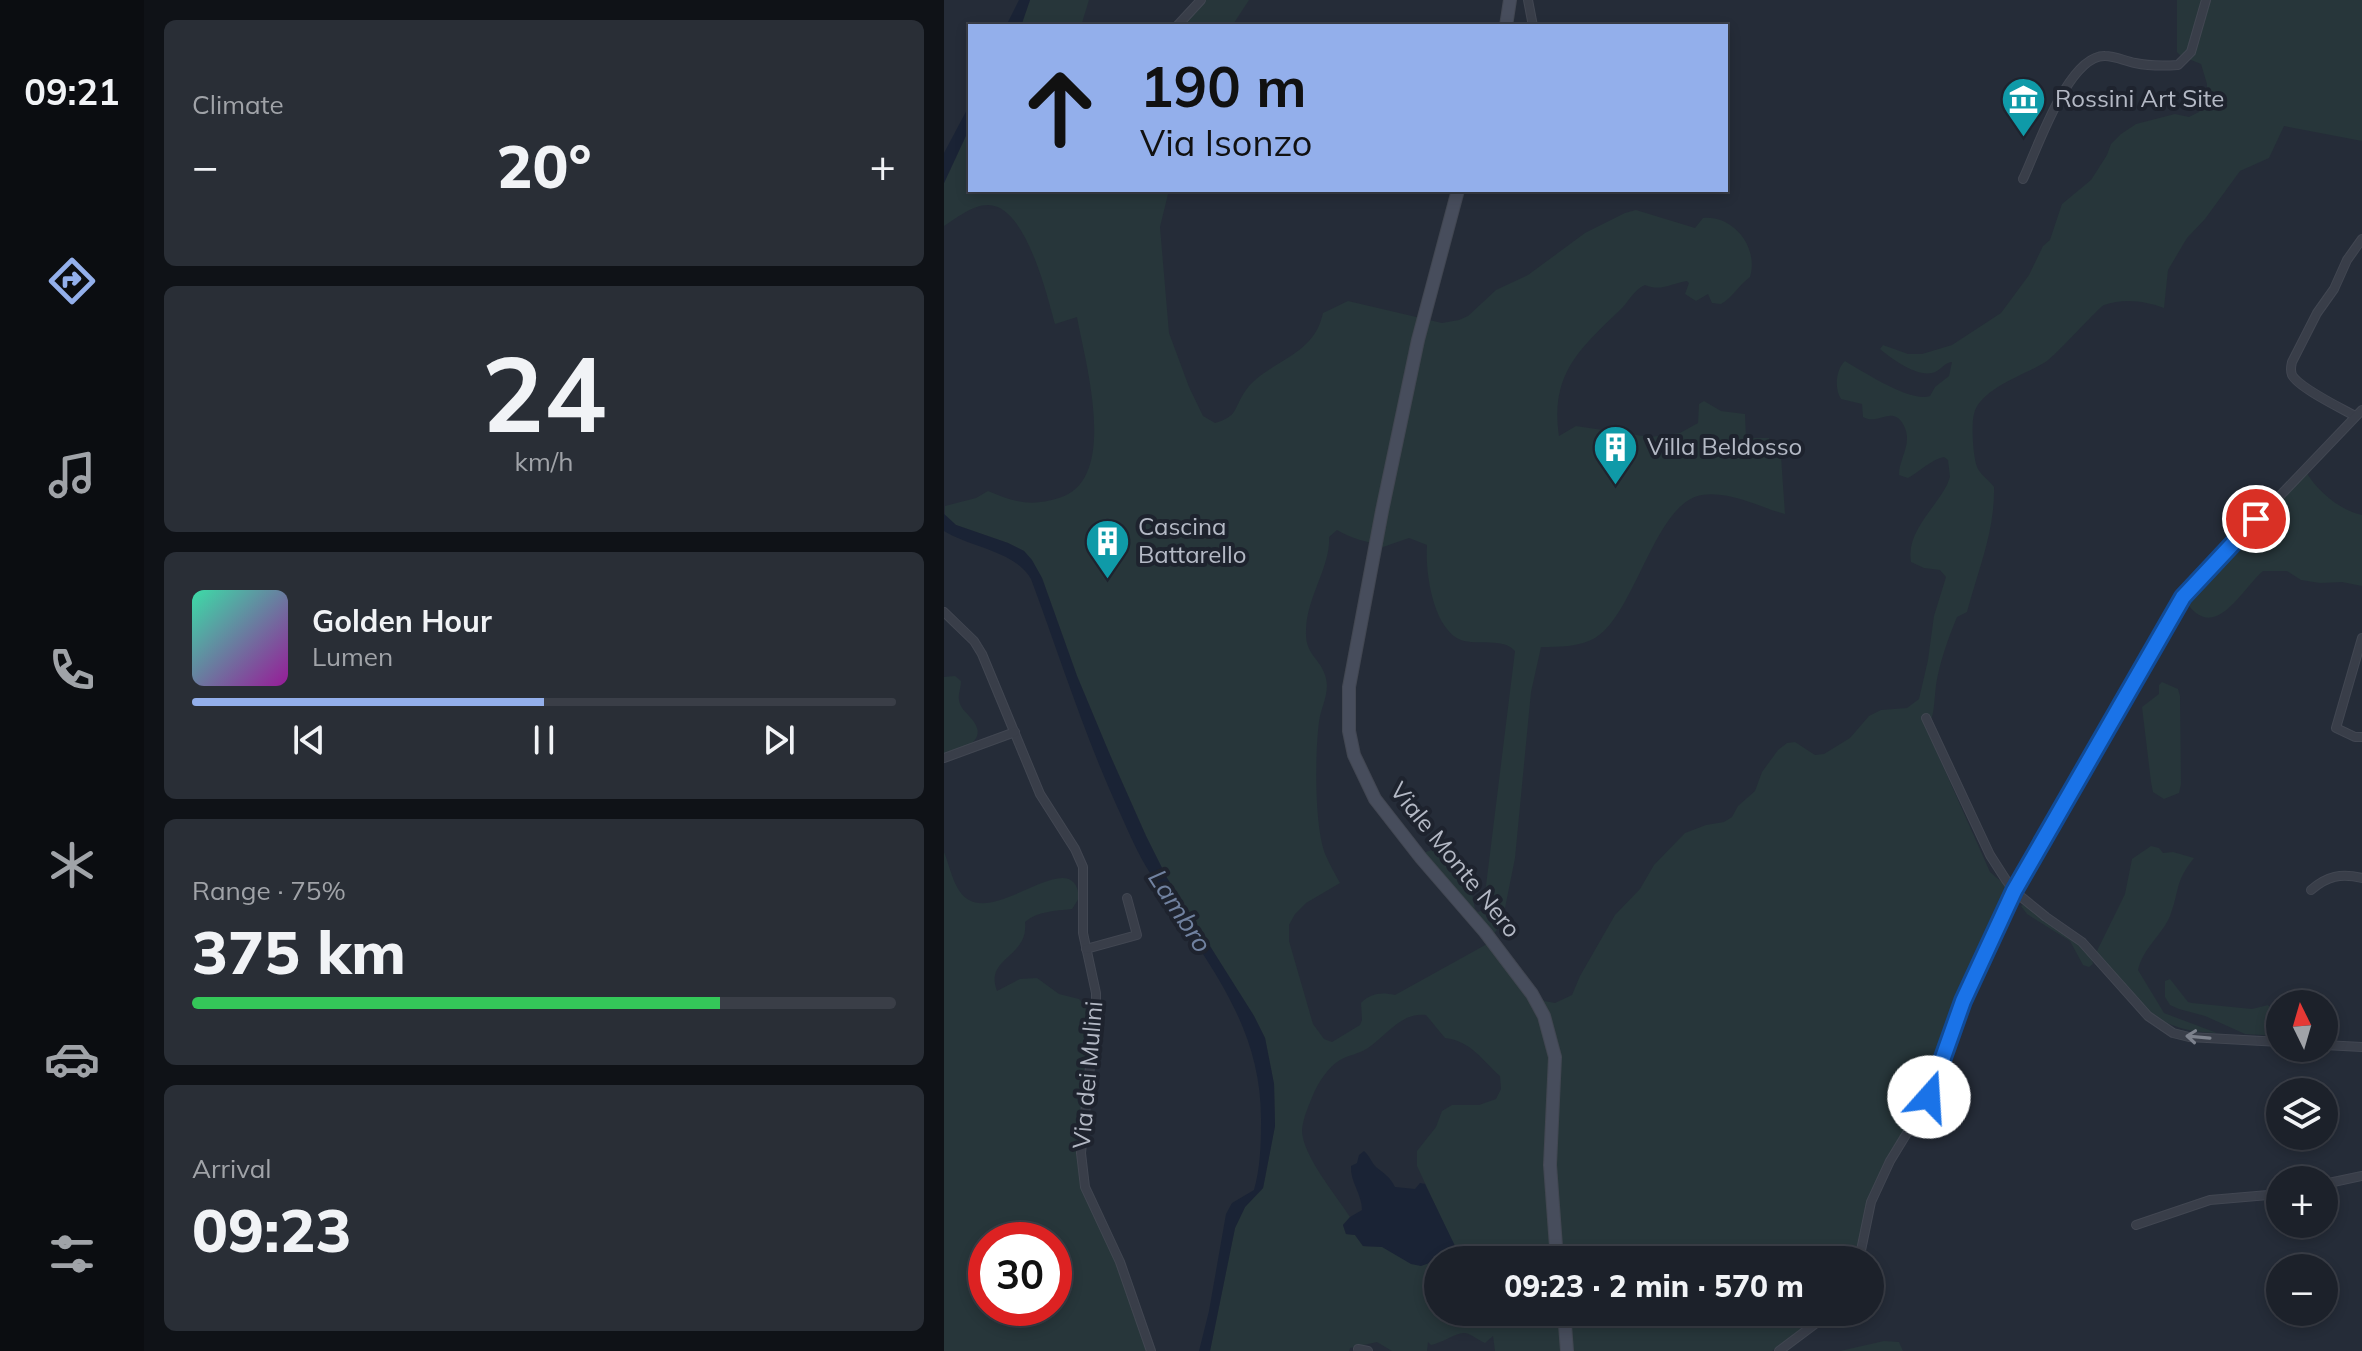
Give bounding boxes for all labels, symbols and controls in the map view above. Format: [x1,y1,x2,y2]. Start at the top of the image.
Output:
text: 190 m [1140,51,1307,121]
icon: ahead [1008,56,1112,160]
text: 09:21 [24,69,120,114]
museum icon: Rossini Art Site [2000,75,2048,138]
place label: Rossini Art Site [2055,83,2224,113]
text: Climate [192,88,284,121]
text: Via Isonzo [1140,120,1312,165]
text: 20° [496,128,592,203]
text: − [192,138,218,193]
text: + [870,138,896,193]
icon: directions [44,253,100,309]
text: 24 [482,327,606,458]
building icon: Villa Beldosso [1592,423,1640,486]
place label: Villa Beldosso [1647,431,1802,461]
text: km/h [515,445,573,478]
icon: music [44,447,100,503]
pin [2222,485,2290,553]
icon: arrive [2234,497,2278,541]
place label: Cascina Battarello [1138,511,1246,569]
building icon: Cascina Battarello [1083,517,1131,580]
text: Golden Hour [312,602,492,640]
text: Lumen [312,640,393,673]
icon: phone [44,642,100,698]
icon: previous [287,718,331,762]
icon: pause [522,718,566,762]
icon: next [757,718,801,762]
street label: Viale Monte Nero [1384,776,1528,943]
icon: climate [44,837,100,893]
water label: Lambro [1141,863,1219,958]
text: Range · 75% [192,874,346,907]
text: 375 km [192,914,406,989]
north arrow [2266,990,2338,1062]
map controls [2266,990,2338,1326]
street label: Via dei Mulini [1066,1000,1108,1150]
one-way arrow [2185,1029,2212,1044]
icon: car [44,1031,100,1087]
position arrow [1887,1055,1971,1139]
button: layers [2266,1078,2338,1150]
text: Arrival [192,1152,272,1185]
button: + [2266,1166,2338,1238]
text: 09:23 [192,1192,352,1267]
speed limit sign: 30 [968,1222,1072,1326]
icon: filters [44,1226,100,1282]
button: − [2266,1254,2338,1326]
text: 09:23 · 2 min · 570 m [1504,1267,1804,1305]

